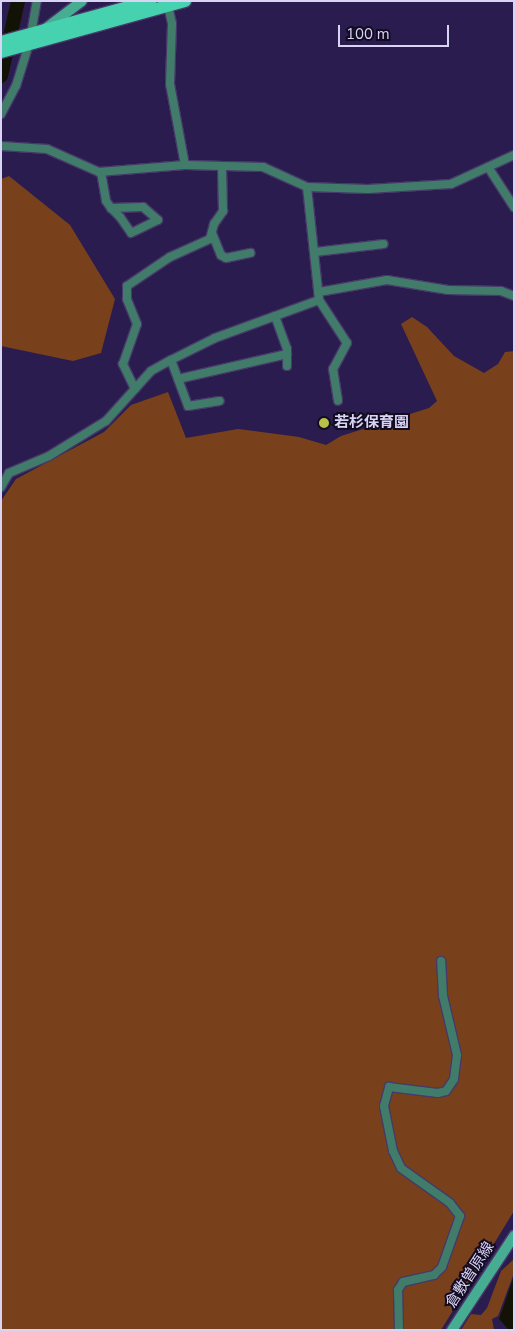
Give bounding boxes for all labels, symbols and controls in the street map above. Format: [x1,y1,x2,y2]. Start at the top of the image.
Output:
scale bar [340,15,451,47]
text: 100 m [346,24,390,44]
place label: 若杉保育園 [334,414,409,432]
marker: 若杉保育園 [318,417,330,429]
street label: 倉敷曽原線 [442,1239,498,1311]

